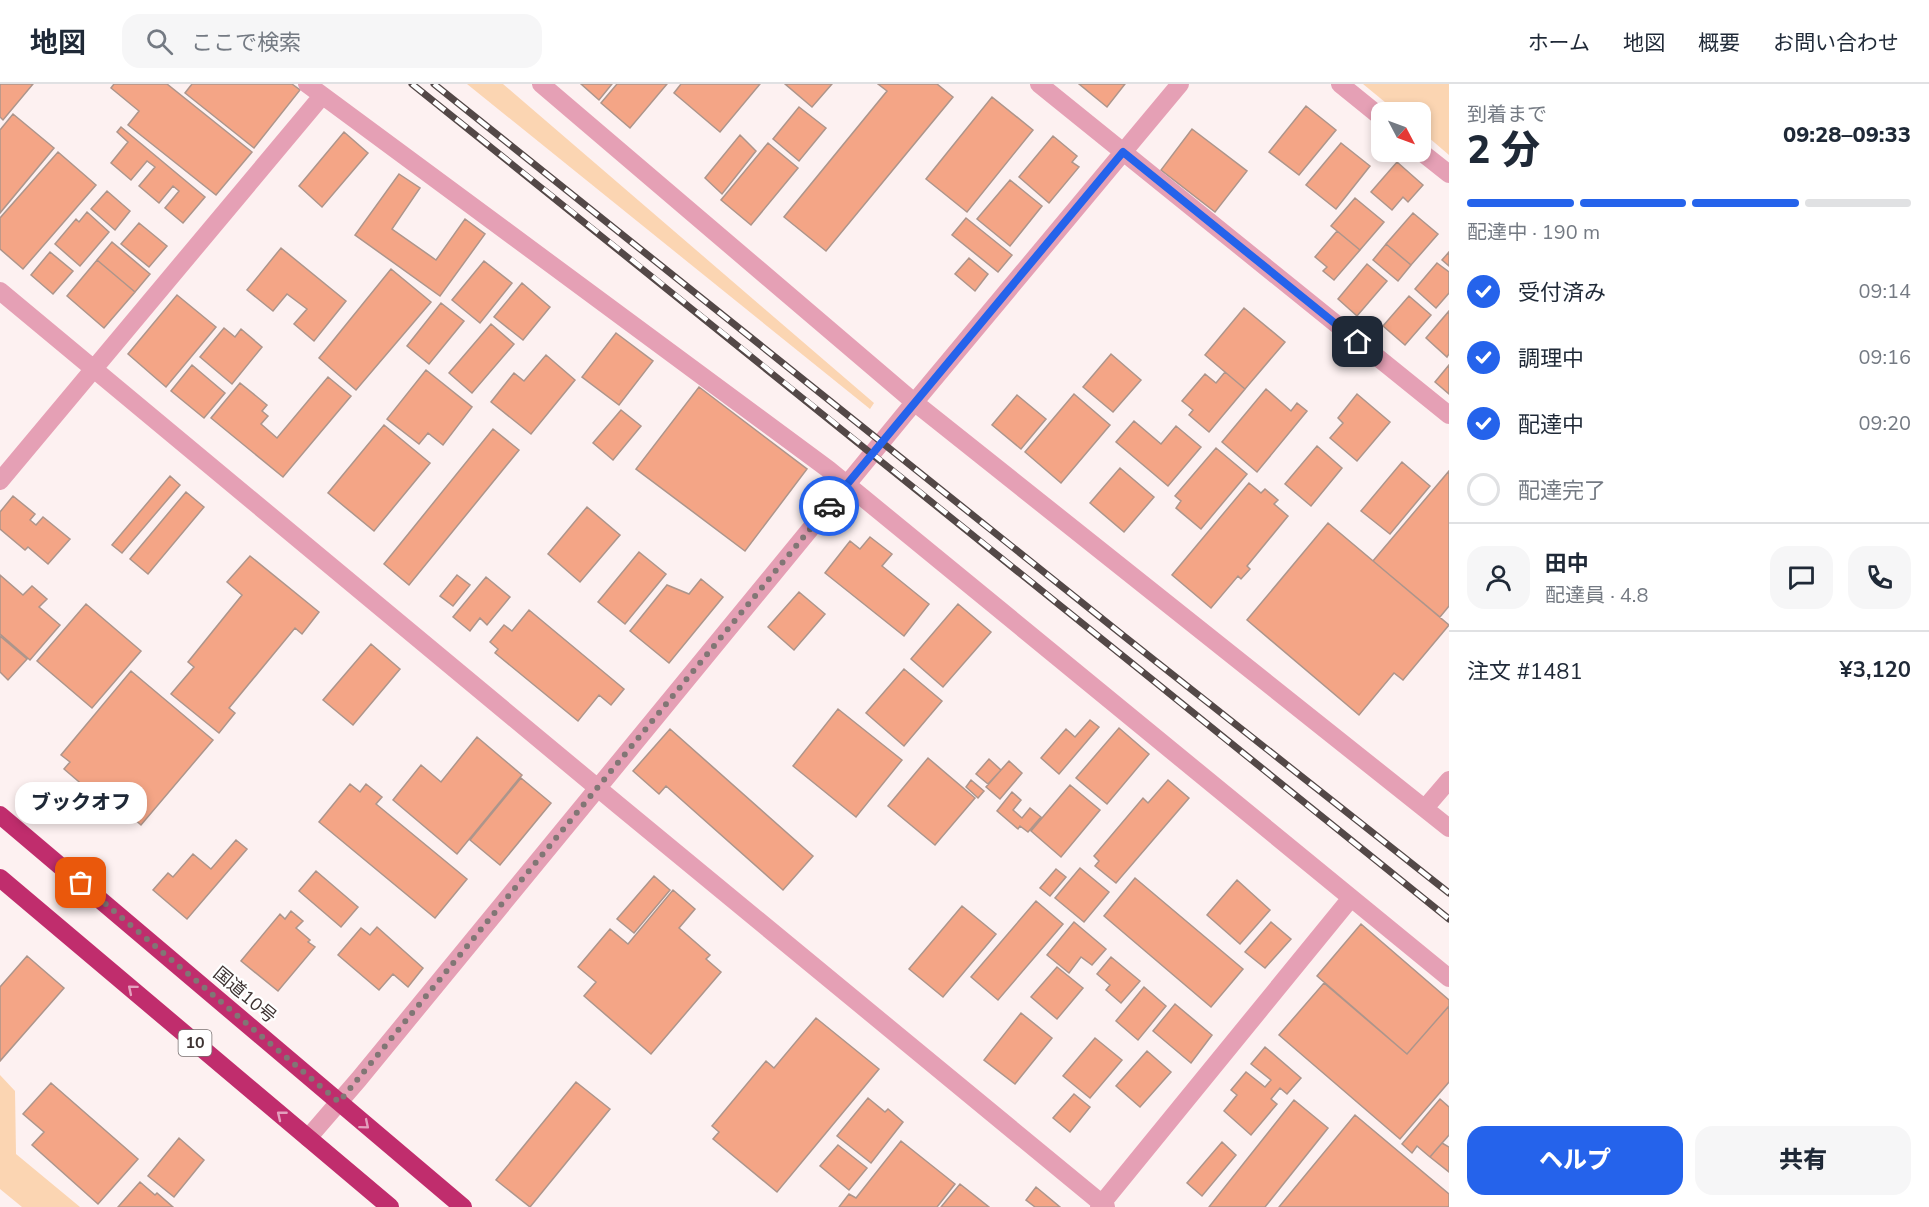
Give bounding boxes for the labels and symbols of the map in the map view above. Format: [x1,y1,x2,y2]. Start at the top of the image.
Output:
north arrow [1371,102,1431,162]
pin [1332,316,1383,367]
courier [799,476,859,536]
callout: ブックオフ [15,781,147,823]
pin [55,857,106,908]
street label: 国道10号 [208,962,282,1028]
one-way arrow [128,986,139,997]
road number: 10 [178,1030,212,1056]
one-way arrow [277,1111,288,1122]
one-way arrow [358,1117,369,1128]

